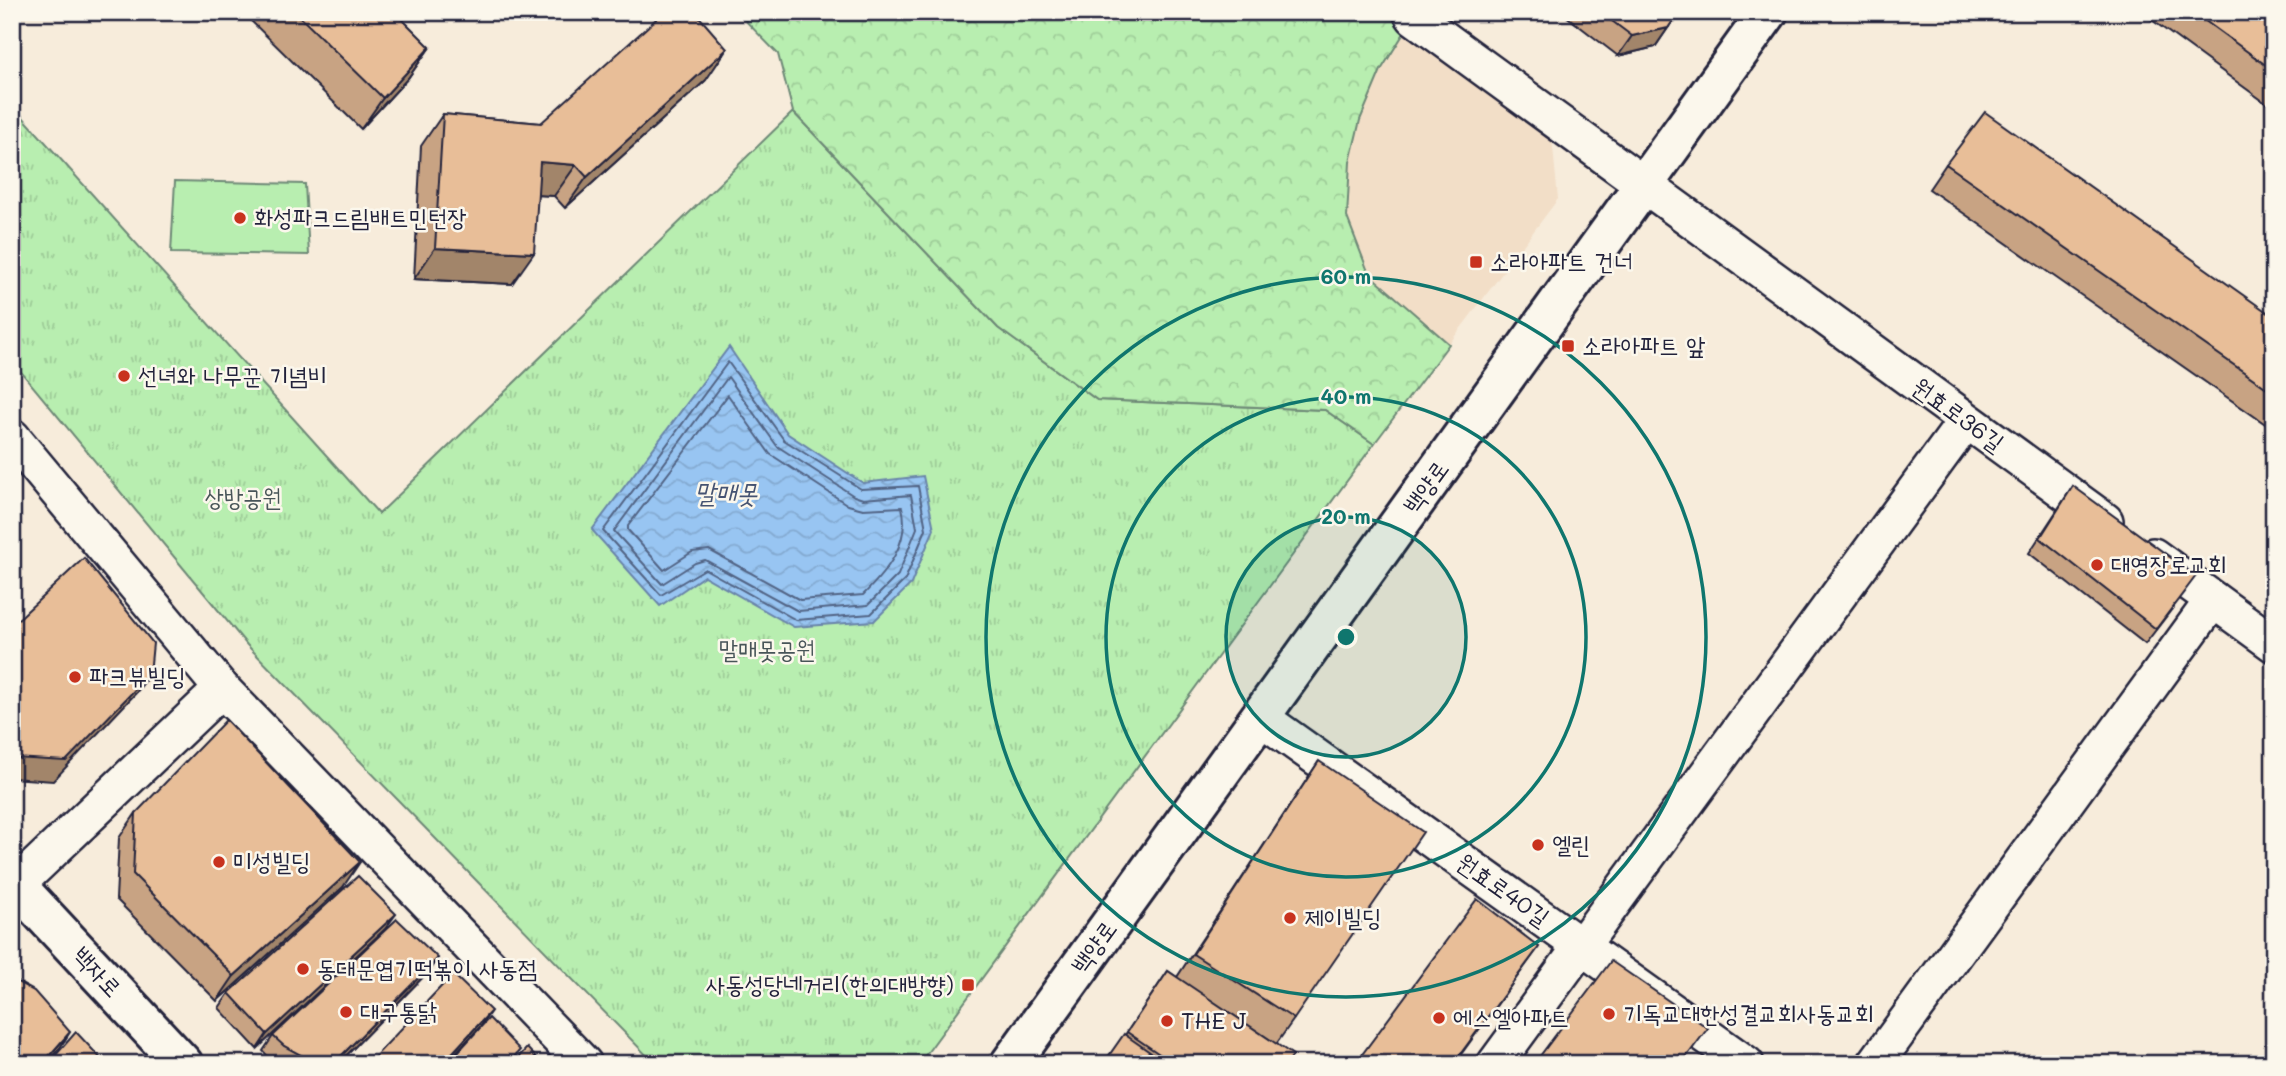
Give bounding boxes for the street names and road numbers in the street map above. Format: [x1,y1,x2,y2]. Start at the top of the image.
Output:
street label: 원효로36길 [1907,370,2011,457]
street label: 백양로 [1395,454,1454,519]
street label: 원효로40길 [1451,846,1556,932]
street label: 백양로 [1063,914,1122,979]
street label: 백자로 [67,939,129,1003]

